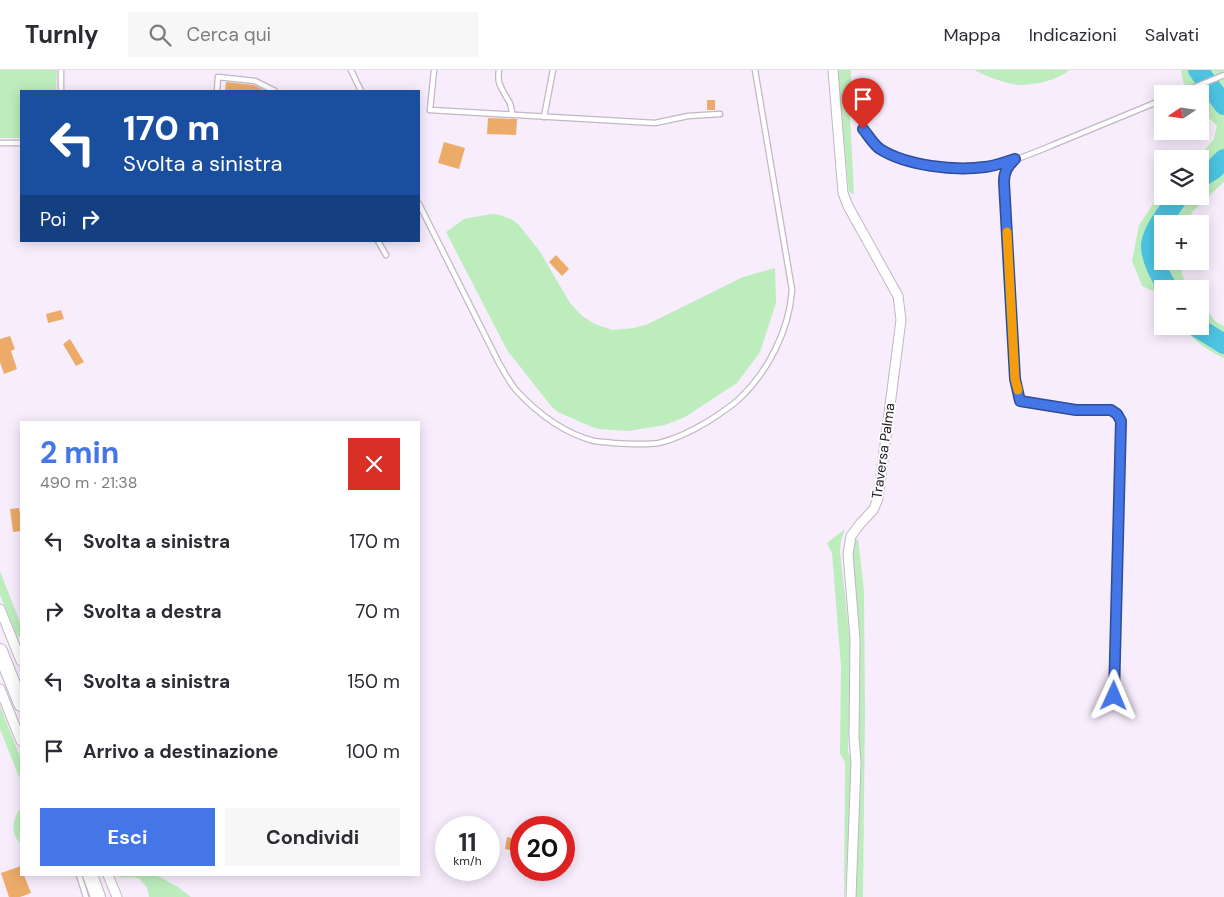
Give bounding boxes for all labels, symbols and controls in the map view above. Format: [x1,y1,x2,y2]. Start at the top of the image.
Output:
search box [128,12,478,57]
text: Turnly [25,19,98,50]
icon: search [146,21,174,49]
text: Cerca qui [186,22,271,47]
text: Mappa [943,23,1001,47]
text: Indicazioni [1029,23,1117,47]
text: Salvati [1145,23,1199,47]
pin [842,78,884,129]
icon: arrive [849,85,877,113]
north arrow [1154,85,1209,140]
map controls [1154,85,1209,335]
text: 170 m [123,105,220,151]
icon: left [40,110,105,175]
text: Svolta a sinistra [123,149,283,178]
button: layers [1154,150,1209,205]
icon: right [76,205,104,233]
text: Poi [40,207,66,232]
button: + [1154,215,1209,270]
button: − [1154,280,1209,335]
street label: Traversa Palma [867,402,899,500]
text: 2 min [40,433,119,472]
button: close [348,438,400,490]
text: 490 m · 21:38 [40,472,138,493]
icon: left [40,527,68,555]
text: Svolta a sinistra [83,529,230,554]
text: 170 m [349,529,400,554]
icon: right [40,597,68,625]
text: Svolta a destra [83,599,222,624]
text: 70 m [355,599,400,624]
icon: left [40,667,68,695]
text: Svolta a sinistra [83,669,230,694]
text: 150 m [348,669,400,694]
position arrow [1087,669,1139,721]
icon: arrive [40,737,68,765]
text: Arrivo a destinazione [83,739,278,764]
text: 100 m [346,739,400,764]
button: Esci [40,808,215,866]
button: Condividi [225,808,400,866]
speed limit sign: 20 [510,816,575,881]
text: 11 [458,826,477,859]
text: km/h [453,853,482,869]

